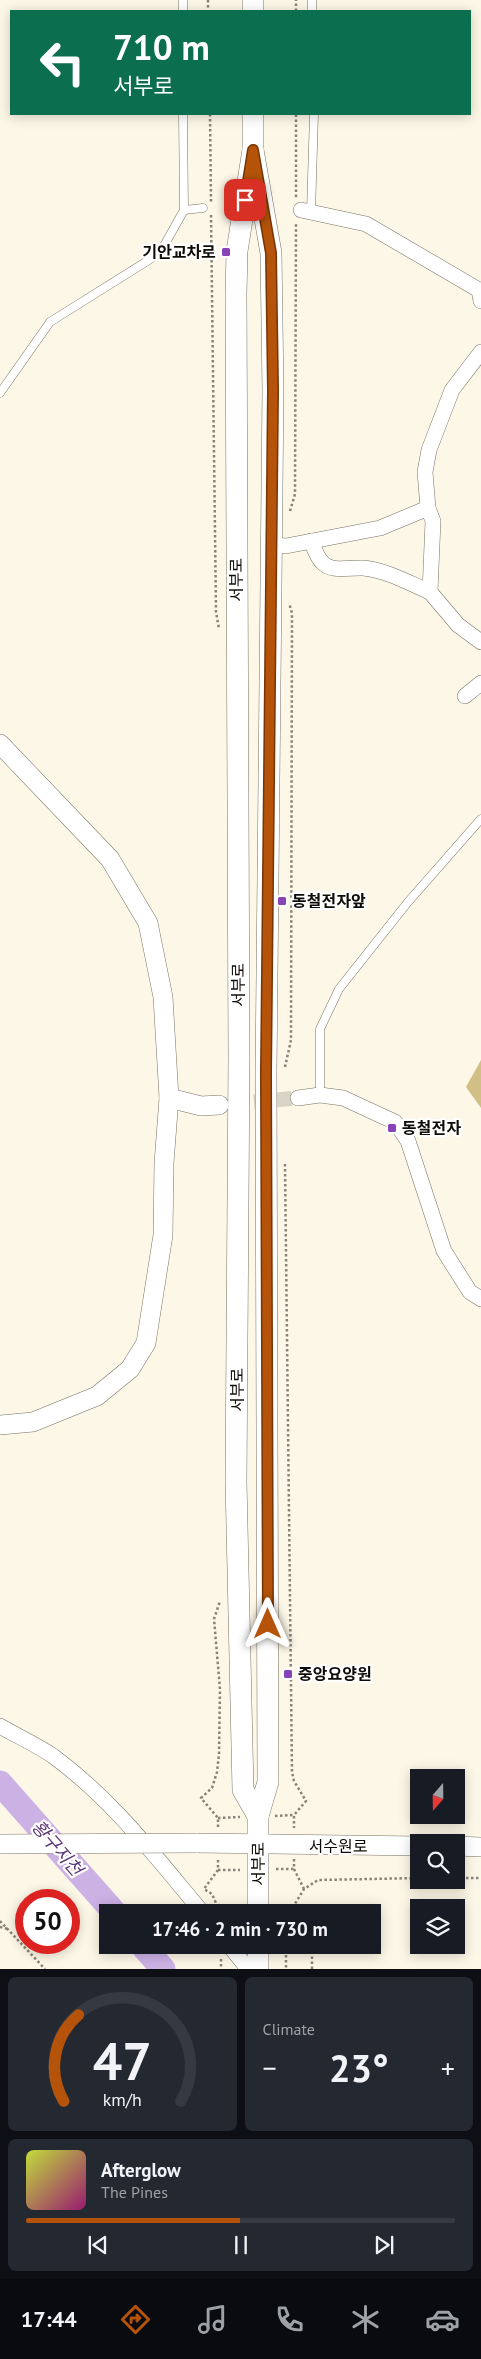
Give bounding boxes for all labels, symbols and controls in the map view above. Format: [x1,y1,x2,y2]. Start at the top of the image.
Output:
text: 710 m [113,24,210,70]
icon: left [30,30,95,95]
text: 서부로 [113,72,174,100]
pin [224,179,266,221]
icon: arrive [231,186,259,214]
place label: 기안교차로 [142,242,216,262]
marker: 기안교차로 [220,246,232,258]
street label: 서부로 [226,558,246,602]
place label: 동철전자앞 [292,891,366,911]
marker: 동철전자앞 [276,895,288,907]
street label: 서부로 [228,963,248,1007]
place label: 동철전자 [402,1118,461,1138]
marker: 동철전자 [386,1122,398,1134]
street label: 서부로 [227,1368,247,1412]
position arrow [241,1597,293,1649]
place label: 중앙요양원 [298,1664,372,1684]
marker: 중앙요양원 [282,1668,294,1680]
north arrow [410,1769,465,1824]
map controls [410,1769,465,1954]
water label: 황구지천 [27,1815,89,1882]
button: search [410,1834,465,1889]
street label: 서수원로 [309,1836,368,1856]
street label: 서부로 [248,1842,268,1886]
speed limit sign: 50 [15,1889,80,1954]
button: layers [410,1899,465,1954]
text: 17:46 · 2 min · 730 m [152,1917,328,1941]
text: Climate [263,2019,315,2039]
text: 47 [93,2027,152,2094]
text: 23° [329,2043,389,2092]
text: − [263,2049,277,2086]
text: + [441,2049,455,2086]
text: km/h [103,2088,142,2111]
text: Afterglow [101,2158,181,2182]
text: The Pines [101,2182,168,2202]
icon: previous [84,2231,112,2259]
icon: pause [227,2231,255,2259]
icon: next [370,2231,398,2259]
icon: directions [118,2302,153,2337]
icon: music [195,2302,230,2337]
icon: phone [272,2302,307,2337]
icon: climate [348,2302,383,2337]
icon: car [425,2302,460,2337]
text: 17:44 [21,2305,77,2333]

